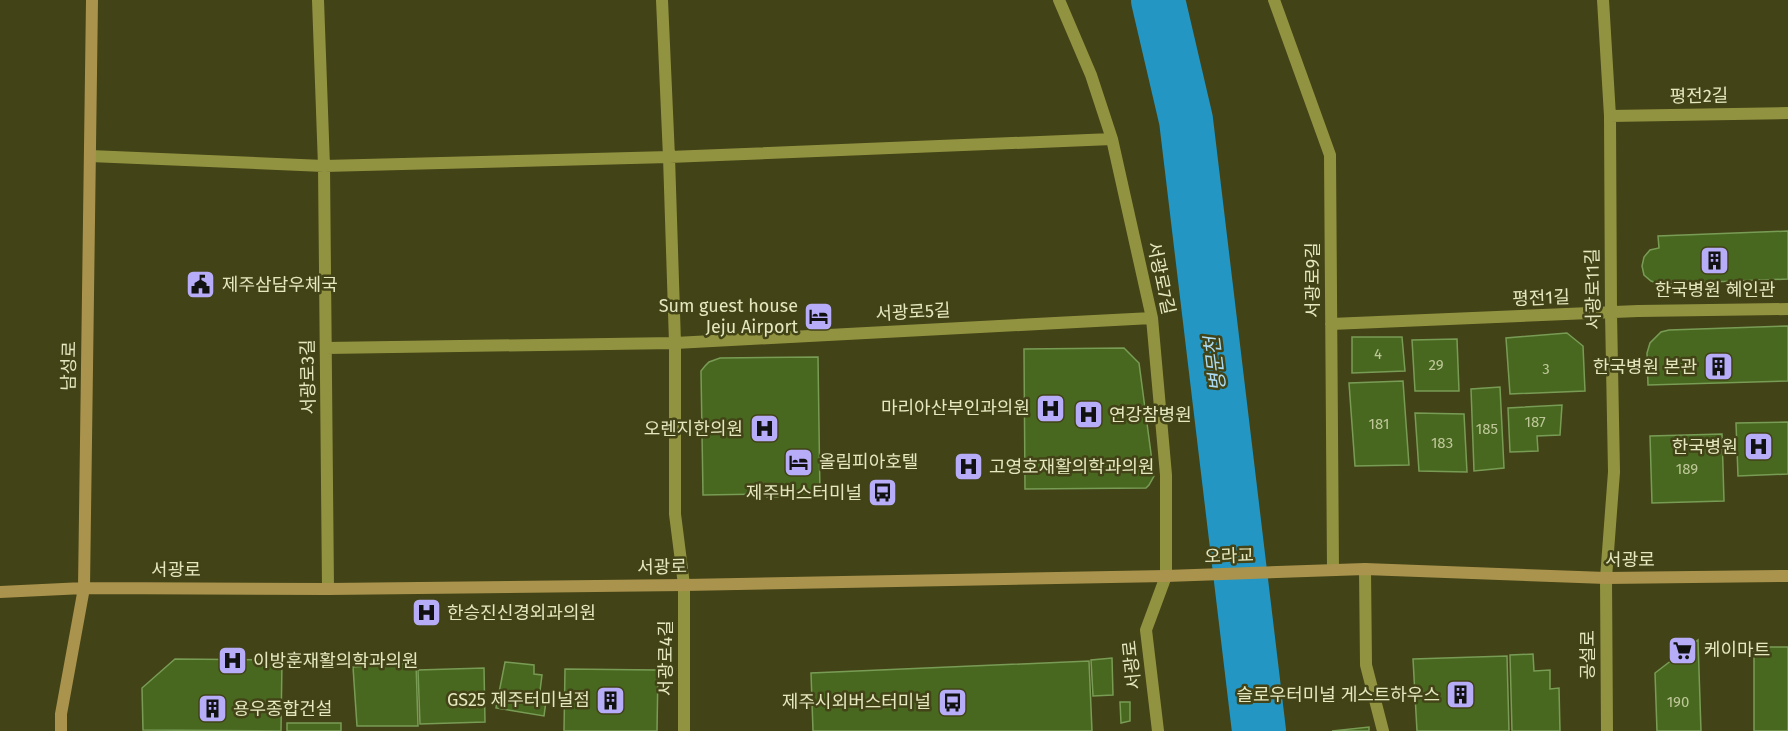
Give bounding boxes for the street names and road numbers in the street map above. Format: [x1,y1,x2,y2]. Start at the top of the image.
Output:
street label: 평전2길 [1670,84,1728,108]
street label: 서광로7길 [1143,239,1179,317]
street label: 서광로9길 [1302,242,1324,318]
street label: 서광로11길 [1581,248,1605,330]
street label: 평전1길 [1512,286,1570,310]
street label: 서광로5길 [875,299,951,325]
street label: 서광로3길 [296,339,320,415]
street label: 남성로 [58,341,80,391]
street label: 오라교 [1204,544,1254,568]
street label: 서광로 [1605,549,1655,571]
street label: 서광로 [637,556,687,578]
street label: 서광로 [151,559,201,581]
street label: 서광로4길 [655,620,677,696]
street label: 공설로 [1577,630,1599,680]
street label: 서광로 [1118,639,1146,691]

